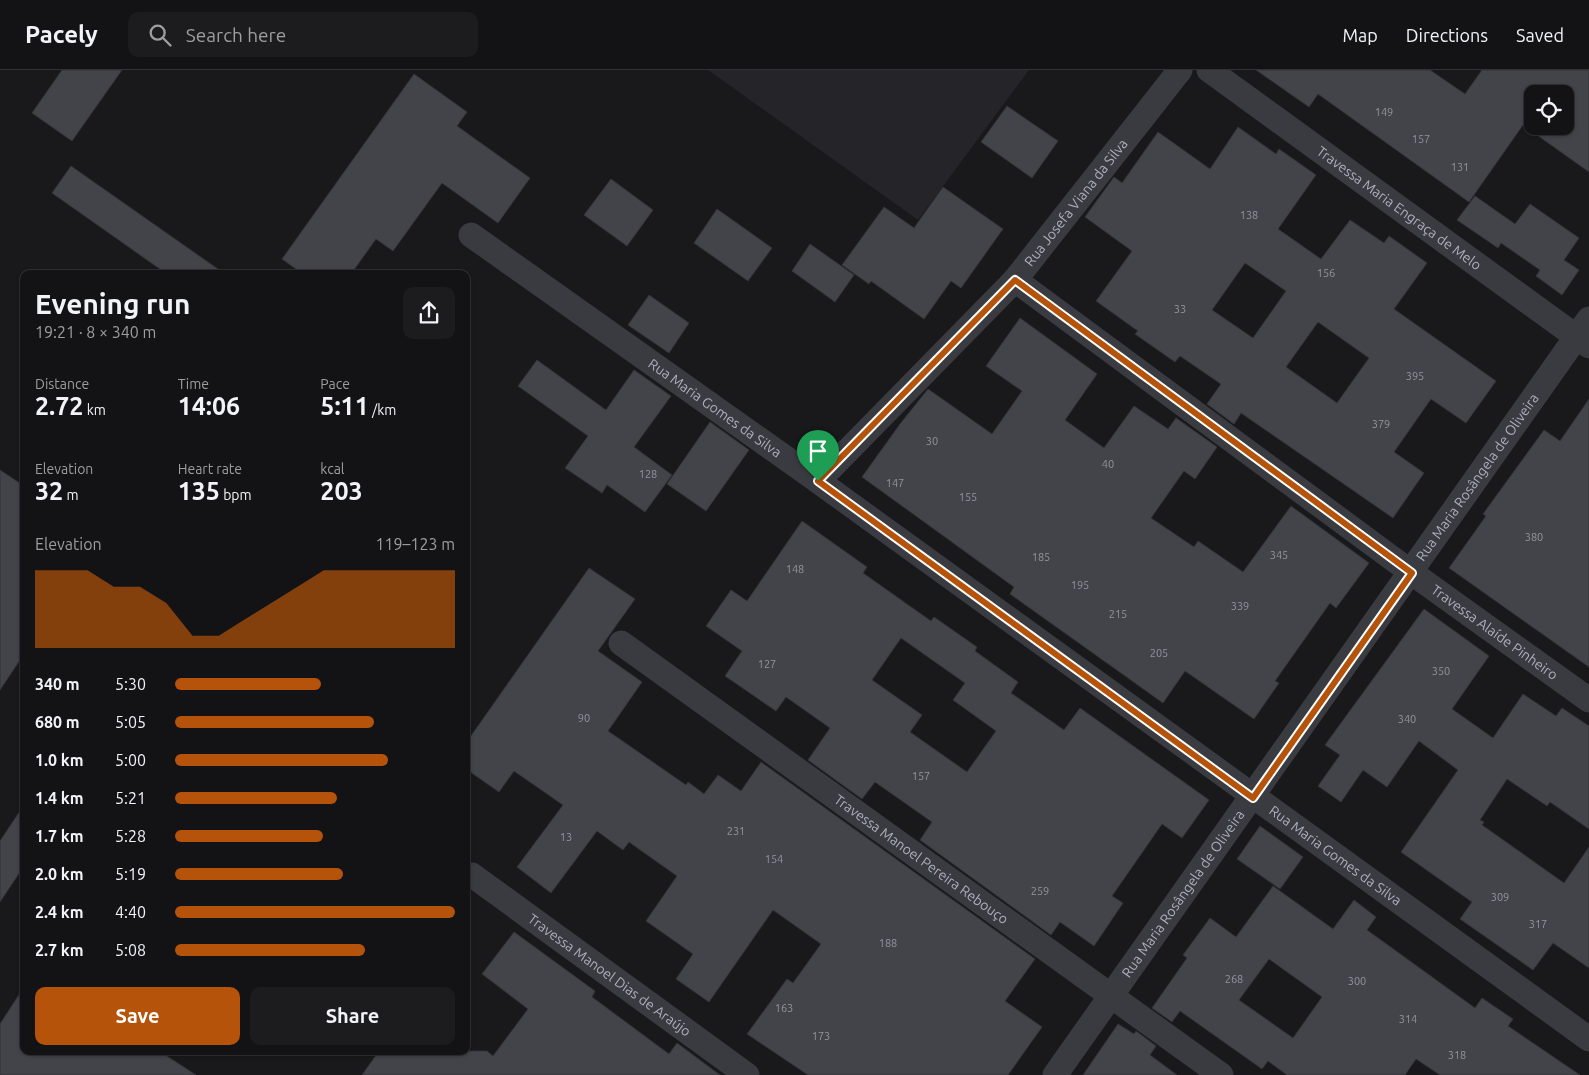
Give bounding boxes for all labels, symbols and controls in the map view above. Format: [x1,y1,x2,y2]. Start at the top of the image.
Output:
search box [128,12,478,57]
text: Pacely [25,21,98,48]
icon: search [146,21,174,49]
text: Search here [186,24,286,46]
text: Map [1342,25,1378,45]
text: Directions [1406,25,1488,45]
text: Saved [1516,25,1564,45]
map controls [1524,85,1574,135]
button: locate [1524,85,1574,135]
house number: 149 [1375,106,1393,118]
house number: 157 [1412,133,1430,145]
street label: Rua Josefa Viana da Silva [1021,136,1131,269]
street label: Travessa Maria Engraça de Melo [1314,143,1485,273]
house number: 131 [1451,161,1469,173]
house number: 138 [1240,209,1258,221]
house number: 156 [1317,267,1335,279]
button: share [403,287,455,339]
text: Evening run [35,288,190,319]
house number: 33 [1174,303,1186,315]
text: 19:21 · 8 × 340 m [35,323,156,341]
street label: Rua Maria Gomes da Silva [645,355,785,461]
house number: 395 [1406,370,1424,382]
text: Distance [35,376,89,392]
text: Time [178,376,209,392]
text: Pace [320,376,350,392]
street label: Rua Maria Rosângela de Oliveira [1413,390,1542,564]
text: 2.72 [35,392,83,420]
text: 14:06 [178,392,240,420]
text: 5:11 [320,392,369,420]
text: km [83,402,106,418]
text: /km [369,402,396,418]
house number: 379 [1372,418,1390,430]
pin [797,430,839,481]
house number: 30 [926,435,938,447]
icon: arrive [804,437,832,465]
house number: 40 [1102,458,1114,470]
text: Elevation [35,461,93,477]
text: Heart rate [178,461,242,477]
text: kcal [320,461,345,477]
house number: 128 [639,468,657,480]
text: 32 [35,477,63,505]
text: 135 [178,477,220,505]
text: 203 [320,477,363,505]
house number: 147 [886,477,904,489]
text: m [63,487,79,503]
text: bpm [220,487,252,503]
house number: 155 [959,491,977,503]
house number: 380 [1525,531,1543,543]
text: Elevation [35,535,102,553]
text: 119–123 m [375,535,455,553]
house number: 345 [1270,549,1288,561]
house number: 185 [1032,551,1050,563]
house number: 148 [786,563,804,575]
house number: 195 [1071,579,1089,591]
street label: Travessa Alaíde Pinheiro [1428,581,1561,683]
house number: 339 [1231,600,1249,612]
house number: 215 [1109,608,1127,620]
house number: 205 [1150,647,1168,659]
house number: 127 [758,658,776,670]
house number: 350 [1432,665,1450,677]
text: 340 m [35,675,80,693]
text: 5:30 [115,675,146,693]
house number: 90 [578,712,590,724]
text: 680 m [35,713,80,731]
text: 5:05 [115,713,146,731]
house number: 340 [1398,713,1416,725]
text: 1.0 km [35,751,84,769]
text: 5:00 [115,751,146,769]
house number: 157 [912,770,930,782]
text: 1.4 km [35,789,84,807]
text: 5:21 [115,789,146,807]
street label: Travessa Manoel Pereira Rebouço [831,791,1011,927]
street label: Rua Maria Gomes da Silva [1266,802,1405,909]
street label: Rua Maria Rosângela de Oliveira [1118,807,1248,981]
house number: 231 [727,825,745,837]
text: 1.7 km [35,827,84,845]
text: 5:28 [115,827,146,845]
house number: 13 [560,831,572,843]
house number: 154 [765,853,783,865]
text: 2.0 km [35,865,84,883]
text: 5:19 [115,865,146,883]
house number: 259 [1031,885,1049,897]
house number: 309 [1491,891,1509,903]
text: 2.4 km [35,903,84,921]
text: 4:40 [115,903,146,921]
street label: Travessa Manoel Dias de Araújo [525,910,694,1039]
house number: 317 [1529,918,1547,930]
house number: 188 [879,937,897,949]
text: 2.7 km [35,941,84,959]
text: 5:08 [115,941,146,959]
house number: 268 [1225,973,1243,985]
house number: 300 [1348,975,1366,987]
button: Save [35,987,240,1045]
button: Share [250,987,455,1045]
house number: 163 [775,1002,793,1014]
house number: 314 [1399,1013,1417,1025]
house number: 173 [812,1030,830,1042]
house number: 318 [1448,1049,1466,1061]

